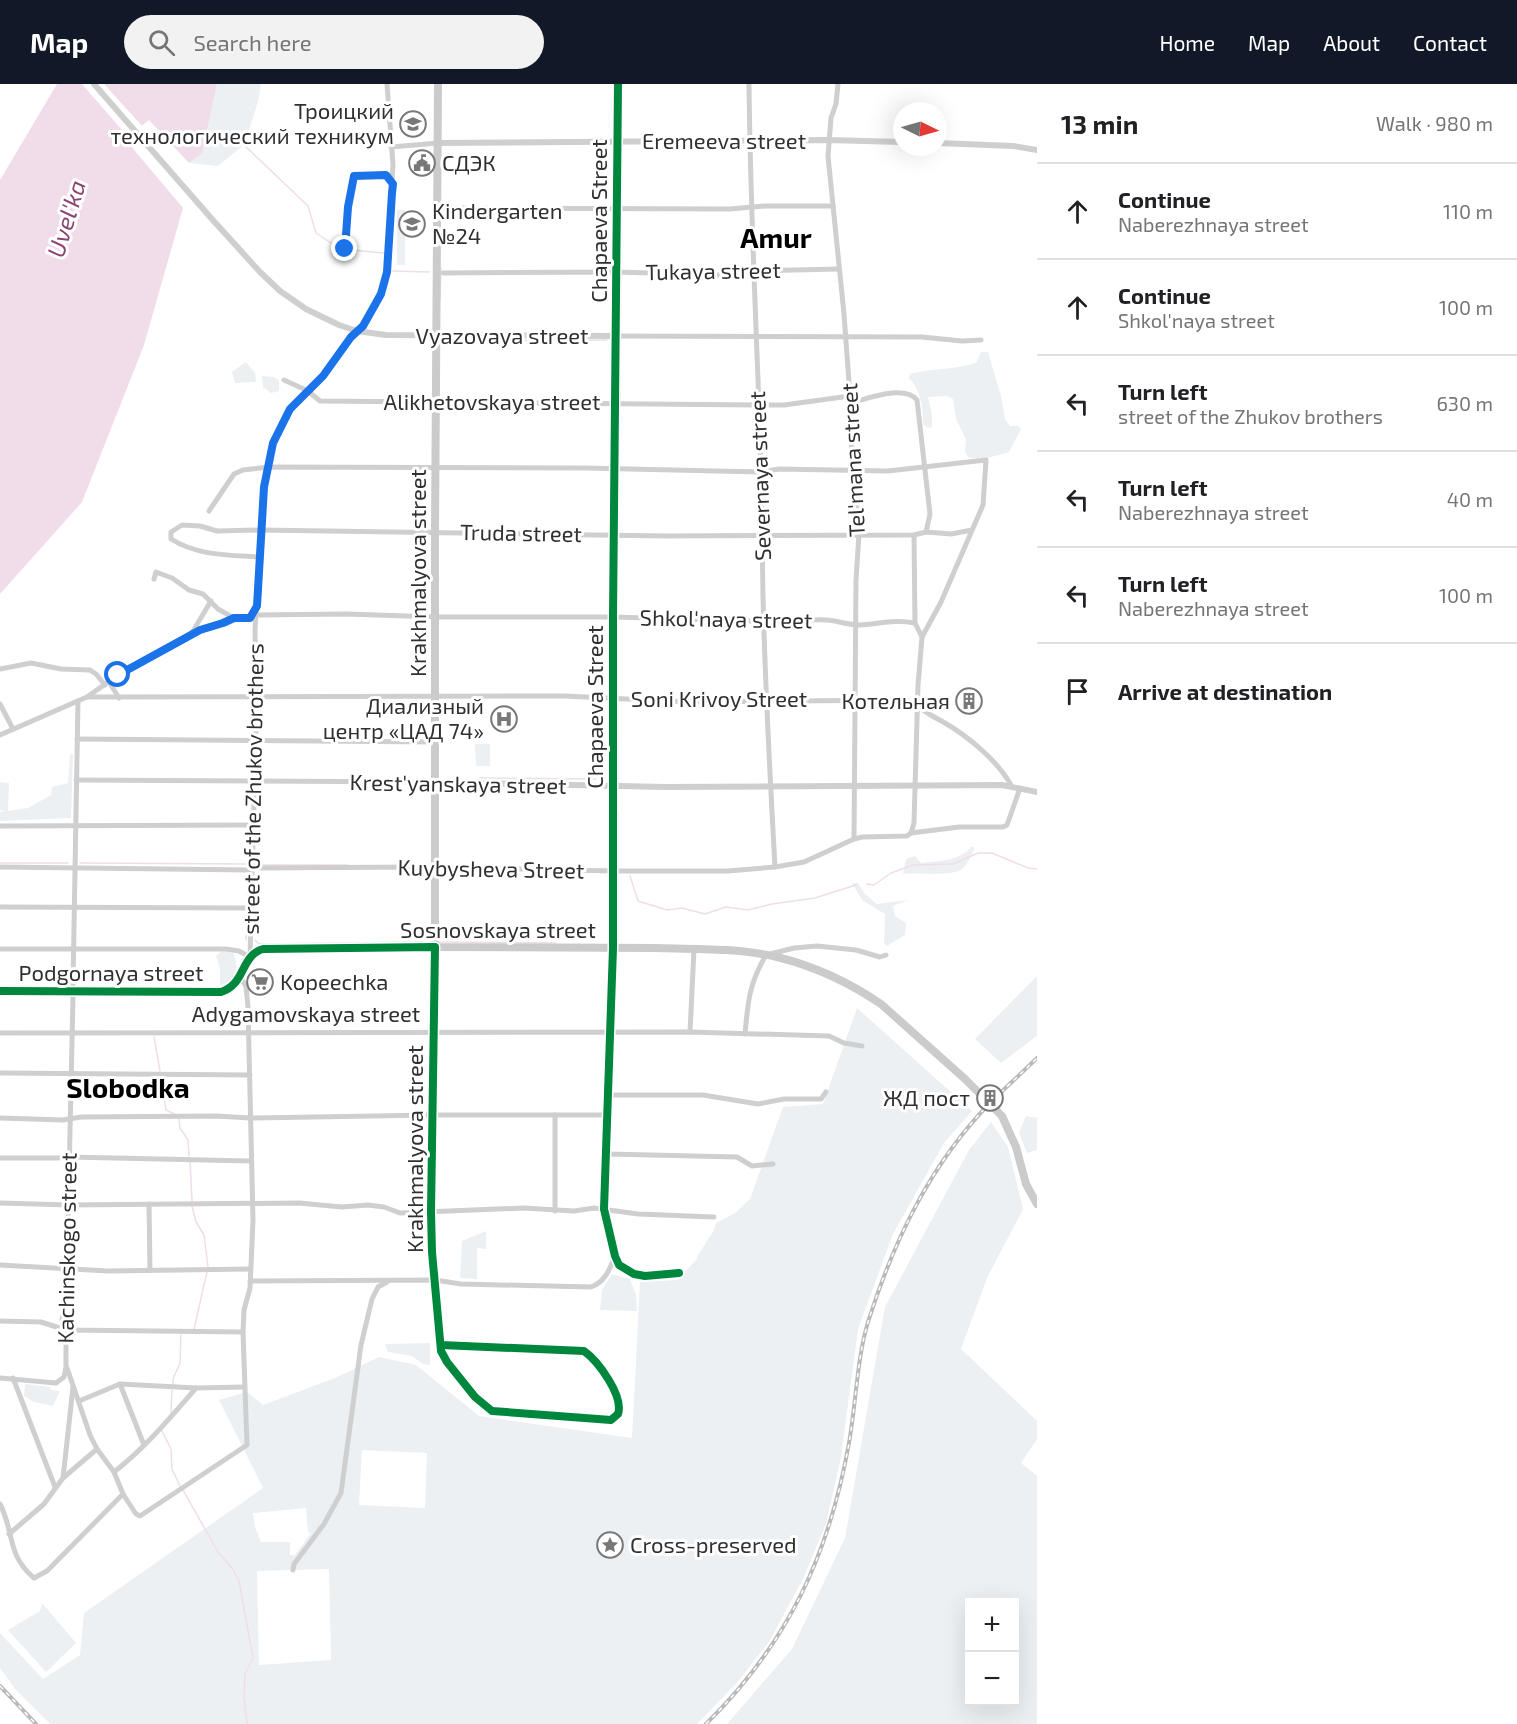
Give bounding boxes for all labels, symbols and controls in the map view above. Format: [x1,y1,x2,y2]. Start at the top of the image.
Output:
search box [124,15,544,69]
text: Map [30,25,88,59]
icon: search [145,26,178,59]
text: Search here [193,29,312,55]
text: Home [1159,30,1215,55]
text: Map [1248,30,1290,55]
text: About [1323,30,1380,55]
text: Contact [1413,30,1487,55]
place label: Троицкий технологический техникум [111,97,394,149]
north arrow [893,102,947,156]
text: 13 min [1061,108,1138,139]
school or university icon: Троицкий технологический техникум [398,109,428,139]
text: Walk · 980 m [1376,111,1493,135]
street label: Eremeeva street [642,127,806,153]
street label: Chapaeva Street [585,139,611,303]
public building icon: СДЭК [407,148,437,178]
place label: СДЭК [442,149,496,175]
water label: Uvel'ka [40,176,91,261]
text: Continue [1118,186,1211,212]
icon: ahead [1061,195,1094,228]
place label: Kindergarten №24 [432,197,562,248]
text: 110 m [1443,199,1493,223]
school or university icon: Kindergarten №24 [397,209,427,239]
text: Naberezhnaya street [1118,212,1309,236]
district label: Amur [740,220,812,254]
route end [331,235,357,261]
street label: Tukaya street [645,256,781,284]
text: Continue [1118,282,1211,308]
icon: ahead [1061,291,1094,324]
text: 100 m [1439,295,1493,319]
text: Shkol'naya street [1118,308,1275,332]
street label: Vyazovaya street [416,322,588,348]
text: Turn left [1118,378,1207,404]
street label: Tel'mana street [835,382,869,538]
icon: left [1061,387,1094,420]
street label: Alikhetovskaya street [384,388,600,414]
street label: Severnaya street [743,391,775,561]
text: 630 m [1436,391,1493,415]
text: street of the Zhukov brothers [1118,404,1383,428]
street label: Krakhmalyova street [404,469,430,677]
text: Turn left [1118,474,1207,500]
icon: left [1061,483,1094,516]
text: 40 m [1447,487,1493,511]
text: Naberezhnaya street [1118,500,1309,524]
street label: Truda street [460,518,582,546]
text: Turn left [1118,570,1207,596]
icon: left [1061,579,1094,612]
text: 100 m [1439,583,1493,607]
text: Naberezhnaya street [1118,596,1309,620]
street label: Shkol'naya street [639,603,813,633]
street label: Chapaeva Street [581,625,607,789]
street label: street of the Zhukov brothers [236,643,268,935]
route start [104,661,130,687]
icon: arrive [1061,675,1094,708]
text: Arrive at destination [1118,678,1332,704]
street label: Soni Krivoy Street [631,685,807,711]
building icon: Котельная [954,686,984,716]
place label: Котельная [841,687,950,713]
place label: Диализный центр «ЦАД 74» [323,692,484,743]
hospital icon: Диализный центр «ЦАД 74» [489,704,519,734]
street label: Krest'yanskaya street [349,768,567,798]
street label: Kuybysheva Street [398,853,585,883]
street label: Sosnovskaya street [400,916,596,942]
street label: Podgornaya street [19,959,203,985]
supermarket icon: Kopeechka [245,967,275,997]
place label: Kopeechka [280,968,388,994]
street label: Adygamovskaya street [192,1000,420,1026]
street label: Krakhmalyova street [401,1045,427,1253]
district label: Slobodka [66,1070,190,1104]
building icon: ЖД пост [975,1083,1005,1113]
place label: ЖД пост [883,1084,970,1110]
street label: Kachinskogo street [51,1152,81,1344]
place icon: Cross-preserved [595,1530,625,1560]
place label: Cross-preserved [630,1531,797,1557]
map controls [965,1598,1019,1706]
button: + [965,1598,1019,1652]
button: − [965,1652,1019,1706]

